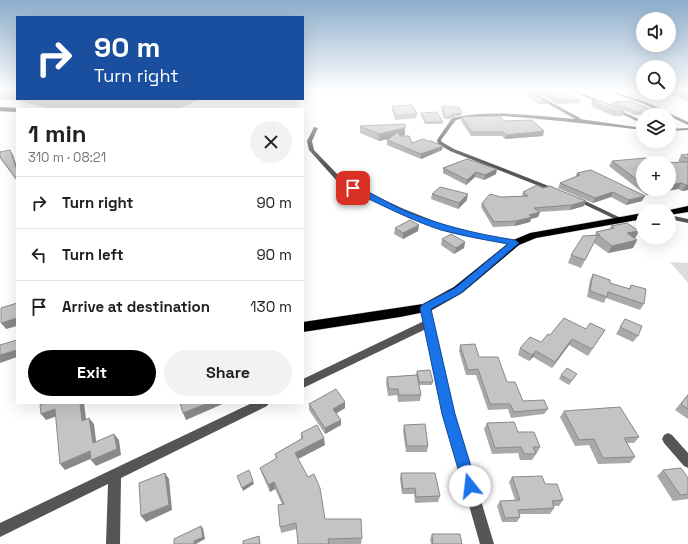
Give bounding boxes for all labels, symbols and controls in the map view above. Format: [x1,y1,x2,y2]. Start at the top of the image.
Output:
map controls [636,12,676,244]
button: sound [636,12,676,52]
text: 90 m [94,29,160,65]
icon: right [28,32,80,84]
button: search [636,60,676,100]
text: Turn right [94,64,178,87]
button: layers [636,108,676,148]
text: 1 min [28,118,87,149]
button: close [250,121,292,163]
text: 310 m · 08:21 [28,149,106,166]
button: + [636,156,676,196]
pin [336,171,370,205]
icon: arrive [342,177,364,199]
icon: right [28,192,50,214]
text: Turn right [62,193,133,212]
text: 90 m [256,193,292,212]
button: − [636,204,676,244]
icon: left [28,244,50,266]
text: Turn left [62,245,124,264]
text: 90 m [256,245,292,264]
icon: arrive [28,296,50,318]
text: Arrive at destination [62,297,210,316]
text: 130 m [250,297,292,316]
button: Exit [28,350,156,396]
button: Share [164,350,292,396]
position arrow [449,465,491,507]

